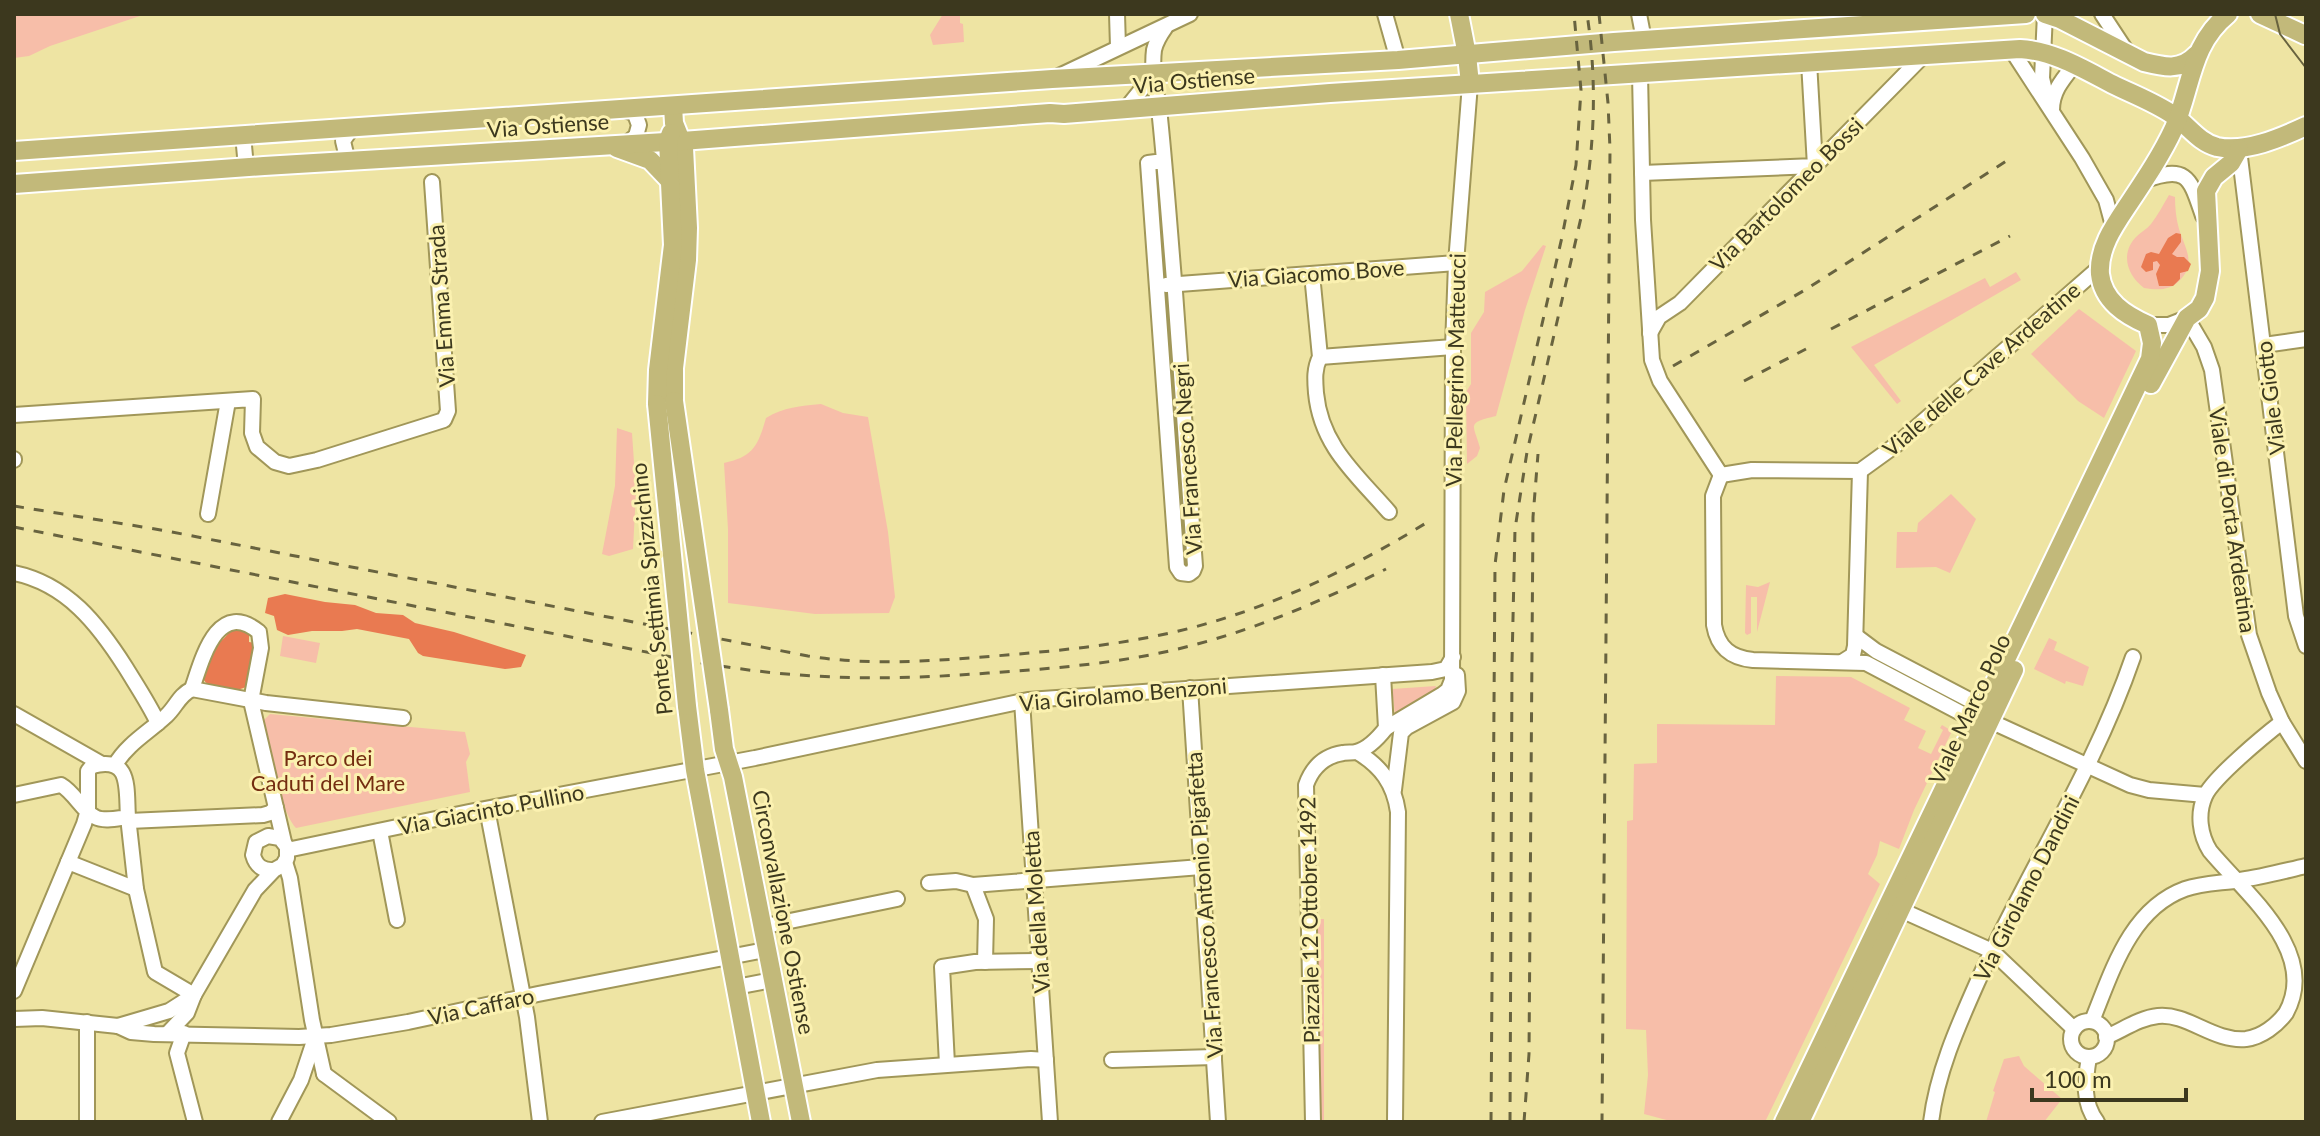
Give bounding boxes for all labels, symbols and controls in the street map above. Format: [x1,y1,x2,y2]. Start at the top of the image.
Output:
street label: Via Ostiense [1132,61,1256,99]
street label: Via Ostiense [486,107,610,143]
street label: Via Bartolomeo Bossi [1703,111,1869,277]
street label: Via Emma Strada [422,224,460,388]
street label: Via Giacomo Bove [1227,253,1405,293]
street label: Via Pellegrino Matteucci [1439,253,1471,487]
street label: Viale delle Cave Ardeatine [1877,276,2085,462]
street label: Viale Giotto [2250,340,2290,456]
street label: Via Francesco Negri [1167,362,1207,556]
street label: Viale di Porta Ardeatina [2204,405,2262,635]
street label: Ponte Settimia Spizzichino [624,462,678,716]
street label: Viale Marco Polo [1922,629,2016,789]
street label: Via Girolamo Benzoni [1018,671,1228,717]
park label: Parco dei Caduti del Mare [251,744,405,796]
street label: Via Francesco Antonio Pigafetta [1180,751,1228,1059]
street label: Via Giacinto Pullino [396,778,586,840]
street label: Circonvallazione Ostiense [747,787,821,1037]
street label: Via Girolamo Dandini [1967,790,2085,986]
street label: Piazzale 12 Ottobre 1492 [1293,796,1325,1044]
street label: Via della Moletta [1017,830,1055,994]
street label: Via Caffaro [425,982,537,1030]
scale bar [2032,1052,2186,1102]
text: 100 m [2044,1064,2112,1093]

